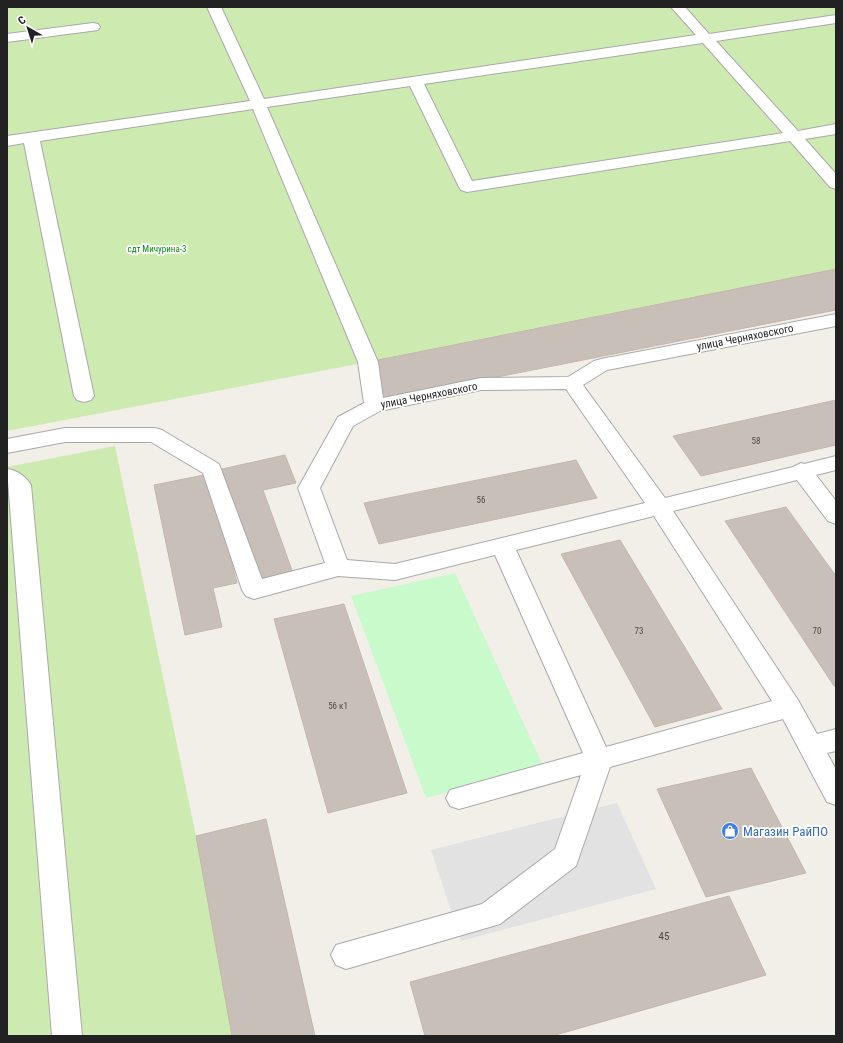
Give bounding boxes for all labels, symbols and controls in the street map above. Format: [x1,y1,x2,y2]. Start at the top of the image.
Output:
north arrow [8,8,48,48]
text: С [15,14,29,28]
park label: сдт Мичурина-3 [128,244,186,254]
street label: улица Черняховского [696,322,795,353]
street label: улица Черняховского [380,380,479,411]
house number: 58 [752,436,760,446]
house number: 56 [477,495,485,505]
house number: 73 [635,626,643,636]
house number: 70 [813,626,821,636]
house number: 56 к1 [328,701,348,711]
shop icon: Магазин РайПО [720,821,740,841]
place label: Магазин РайПО [743,824,828,839]
house number: 45 [659,930,669,943]

